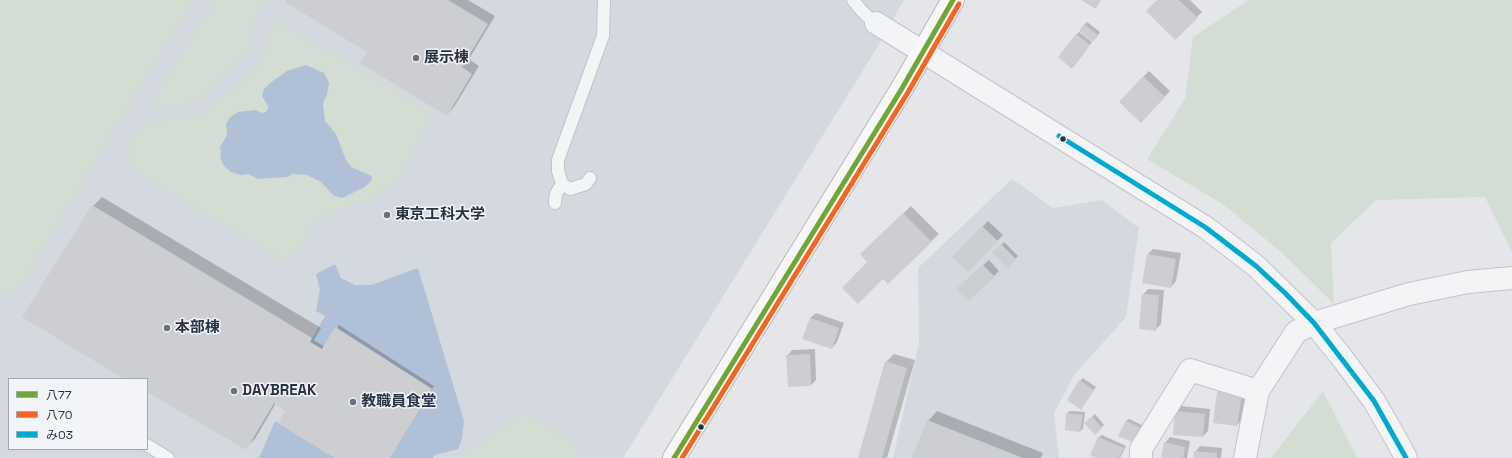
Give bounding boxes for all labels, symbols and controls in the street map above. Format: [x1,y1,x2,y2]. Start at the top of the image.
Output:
place label: 展示棟 [424,49,469,67]
marker: 展示棟 [411,53,421,63]
unlabelled marker [1058,134,1068,144]
place label: 東京工科大学 [395,206,485,224]
marker: 東京工科大学 [382,210,392,220]
place label: 本部棟 [175,319,220,337]
marker: 本部棟 [162,323,172,333]
legend [8,378,148,450]
place label: DAYBREAK [242,382,316,400]
marker: DAYBREAK [229,386,239,396]
text: 八77 [46,387,72,403]
place label: 教職員食堂 [361,393,436,411]
marker: 教職員食堂 [348,397,358,407]
text: 八70 [46,407,72,423]
unlabelled marker [696,422,706,432]
text: み03 [46,427,73,443]

